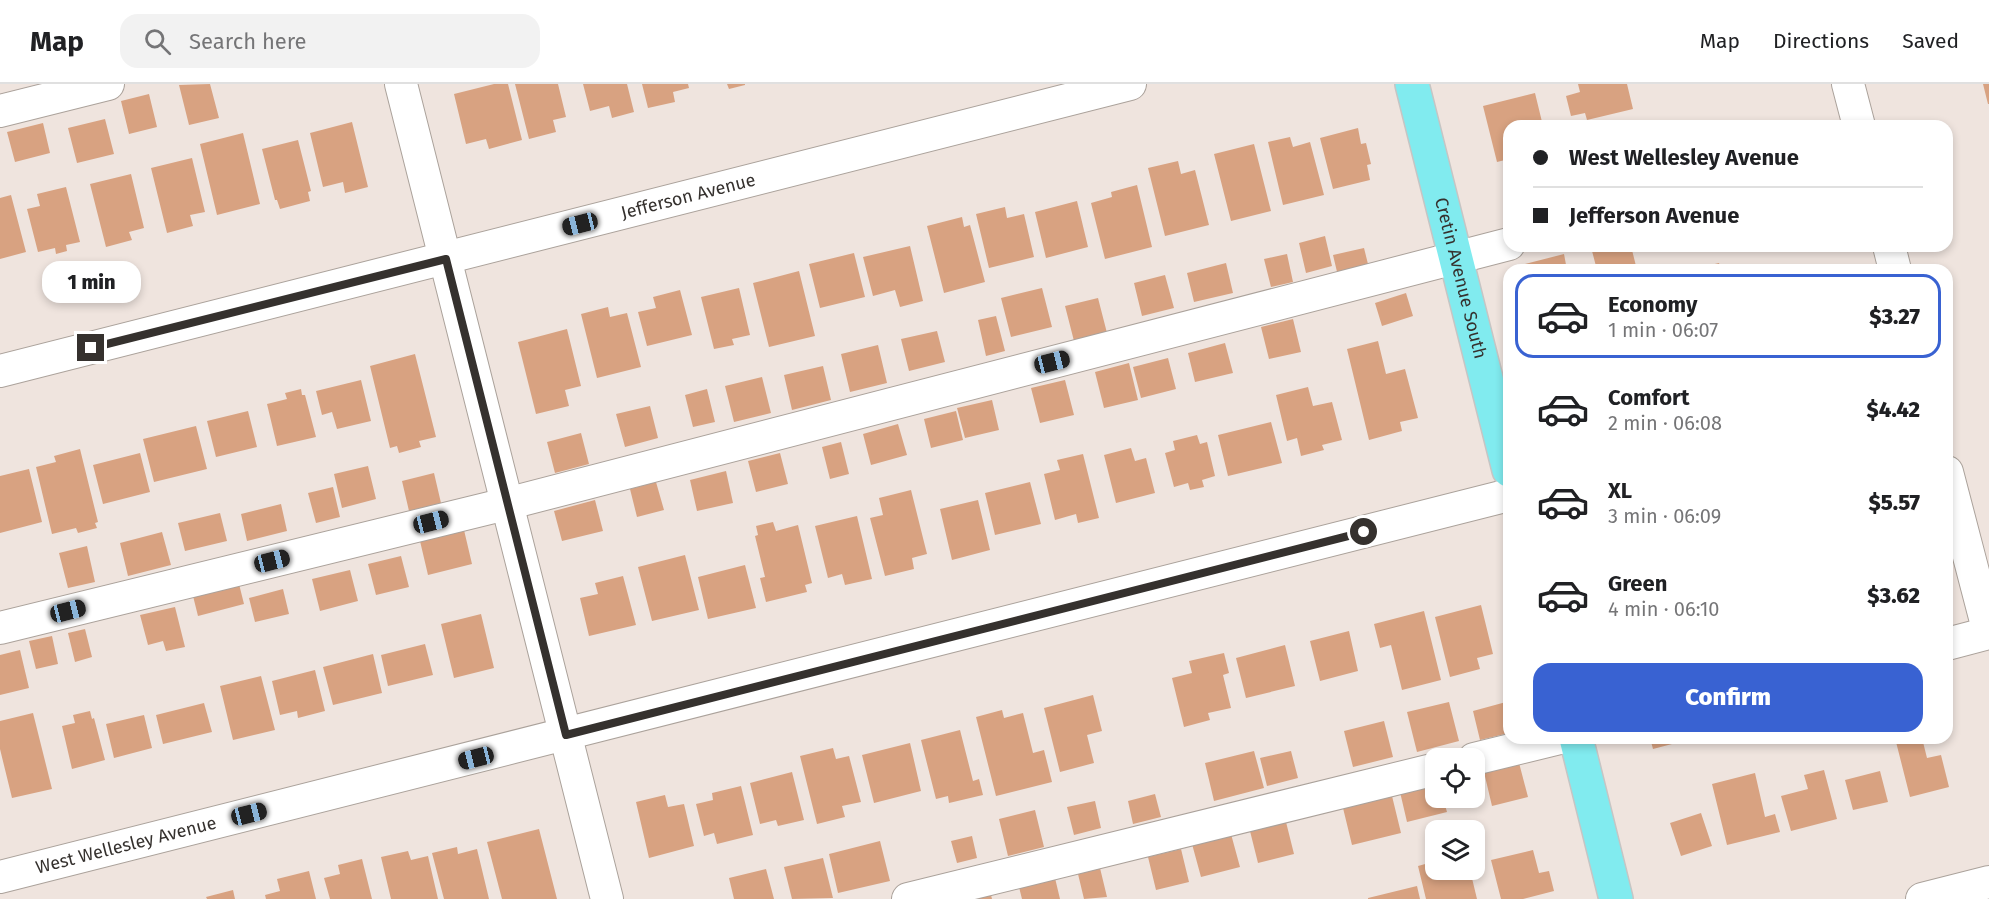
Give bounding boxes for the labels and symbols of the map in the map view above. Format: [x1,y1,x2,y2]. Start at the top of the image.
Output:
street label: Jefferson Avenue [619,169,758,224]
street label: Cretin Avenue South [1430,195,1492,361]
car [560,211,600,237]
callout: 1 min [42,261,140,303]
route end [77,334,104,361]
car [1032,349,1072,375]
car [411,509,451,535]
route start [1350,518,1377,545]
car [252,548,292,574]
car [48,598,88,624]
car [456,745,496,771]
car [229,801,269,827]
street label: West Wellesley Avenue [33,812,219,879]

